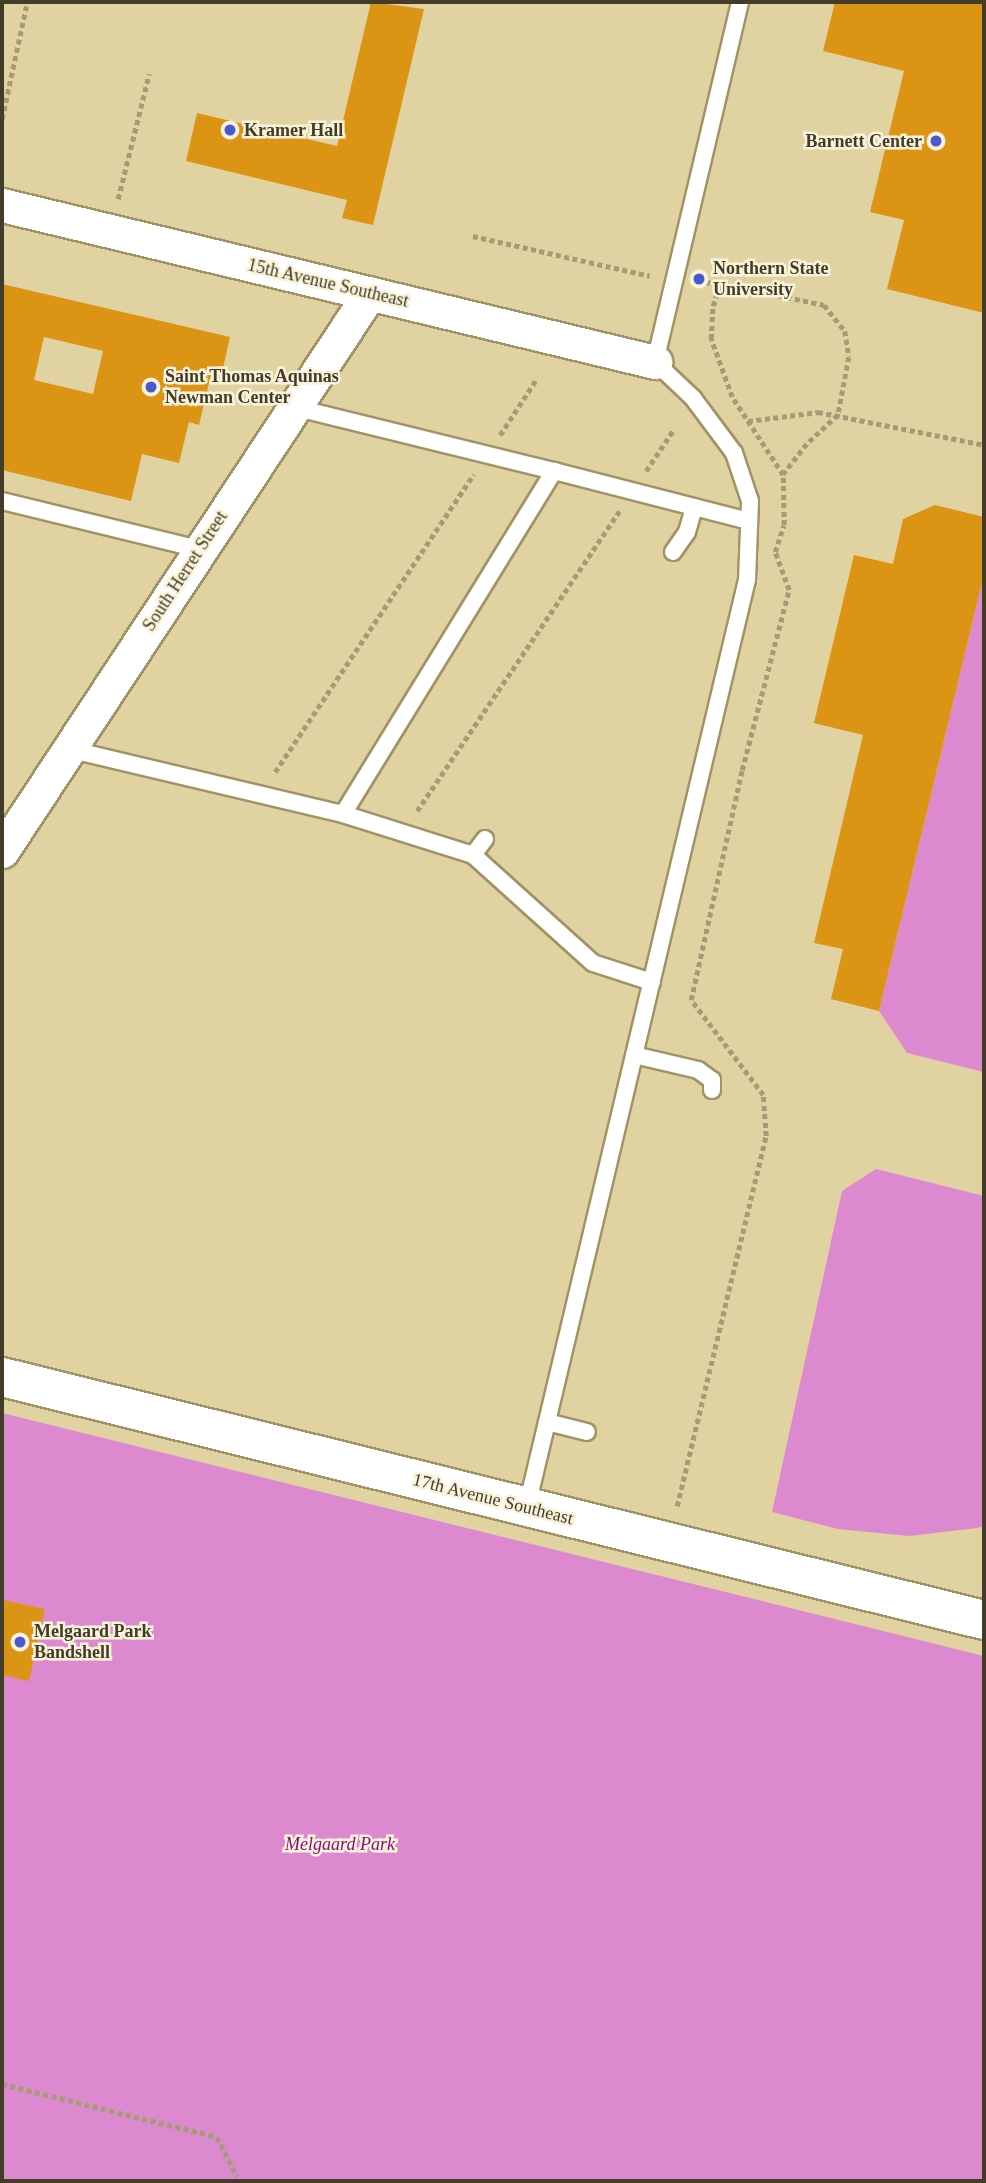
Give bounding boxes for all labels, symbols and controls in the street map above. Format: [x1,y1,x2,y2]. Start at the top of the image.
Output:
place label: Kramer Hall [244,119,343,141]
marker: Kramer Hall [222,122,238,138]
place label: Barnett Center [806,130,922,152]
marker: Barnett Center [928,133,944,149]
street label: 15th Avenue Southeast [245,254,411,312]
place label: Northern State University [713,258,828,300]
marker: Northern State University [691,271,707,287]
place label: Saint Thomas Aquinas Newman Center [165,366,340,408]
marker: Saint Thomas Aquinas Newman Center [143,379,159,395]
street label: South Herret Street [138,507,232,635]
street label: 17th Avenue Southeast [410,1468,576,1530]
place label: Melgaard Park Bandshell [34,1621,151,1664]
marker: Melgaard Park Bandshell [12,1634,28,1650]
park label: Melgaard Park [285,1833,395,1855]

